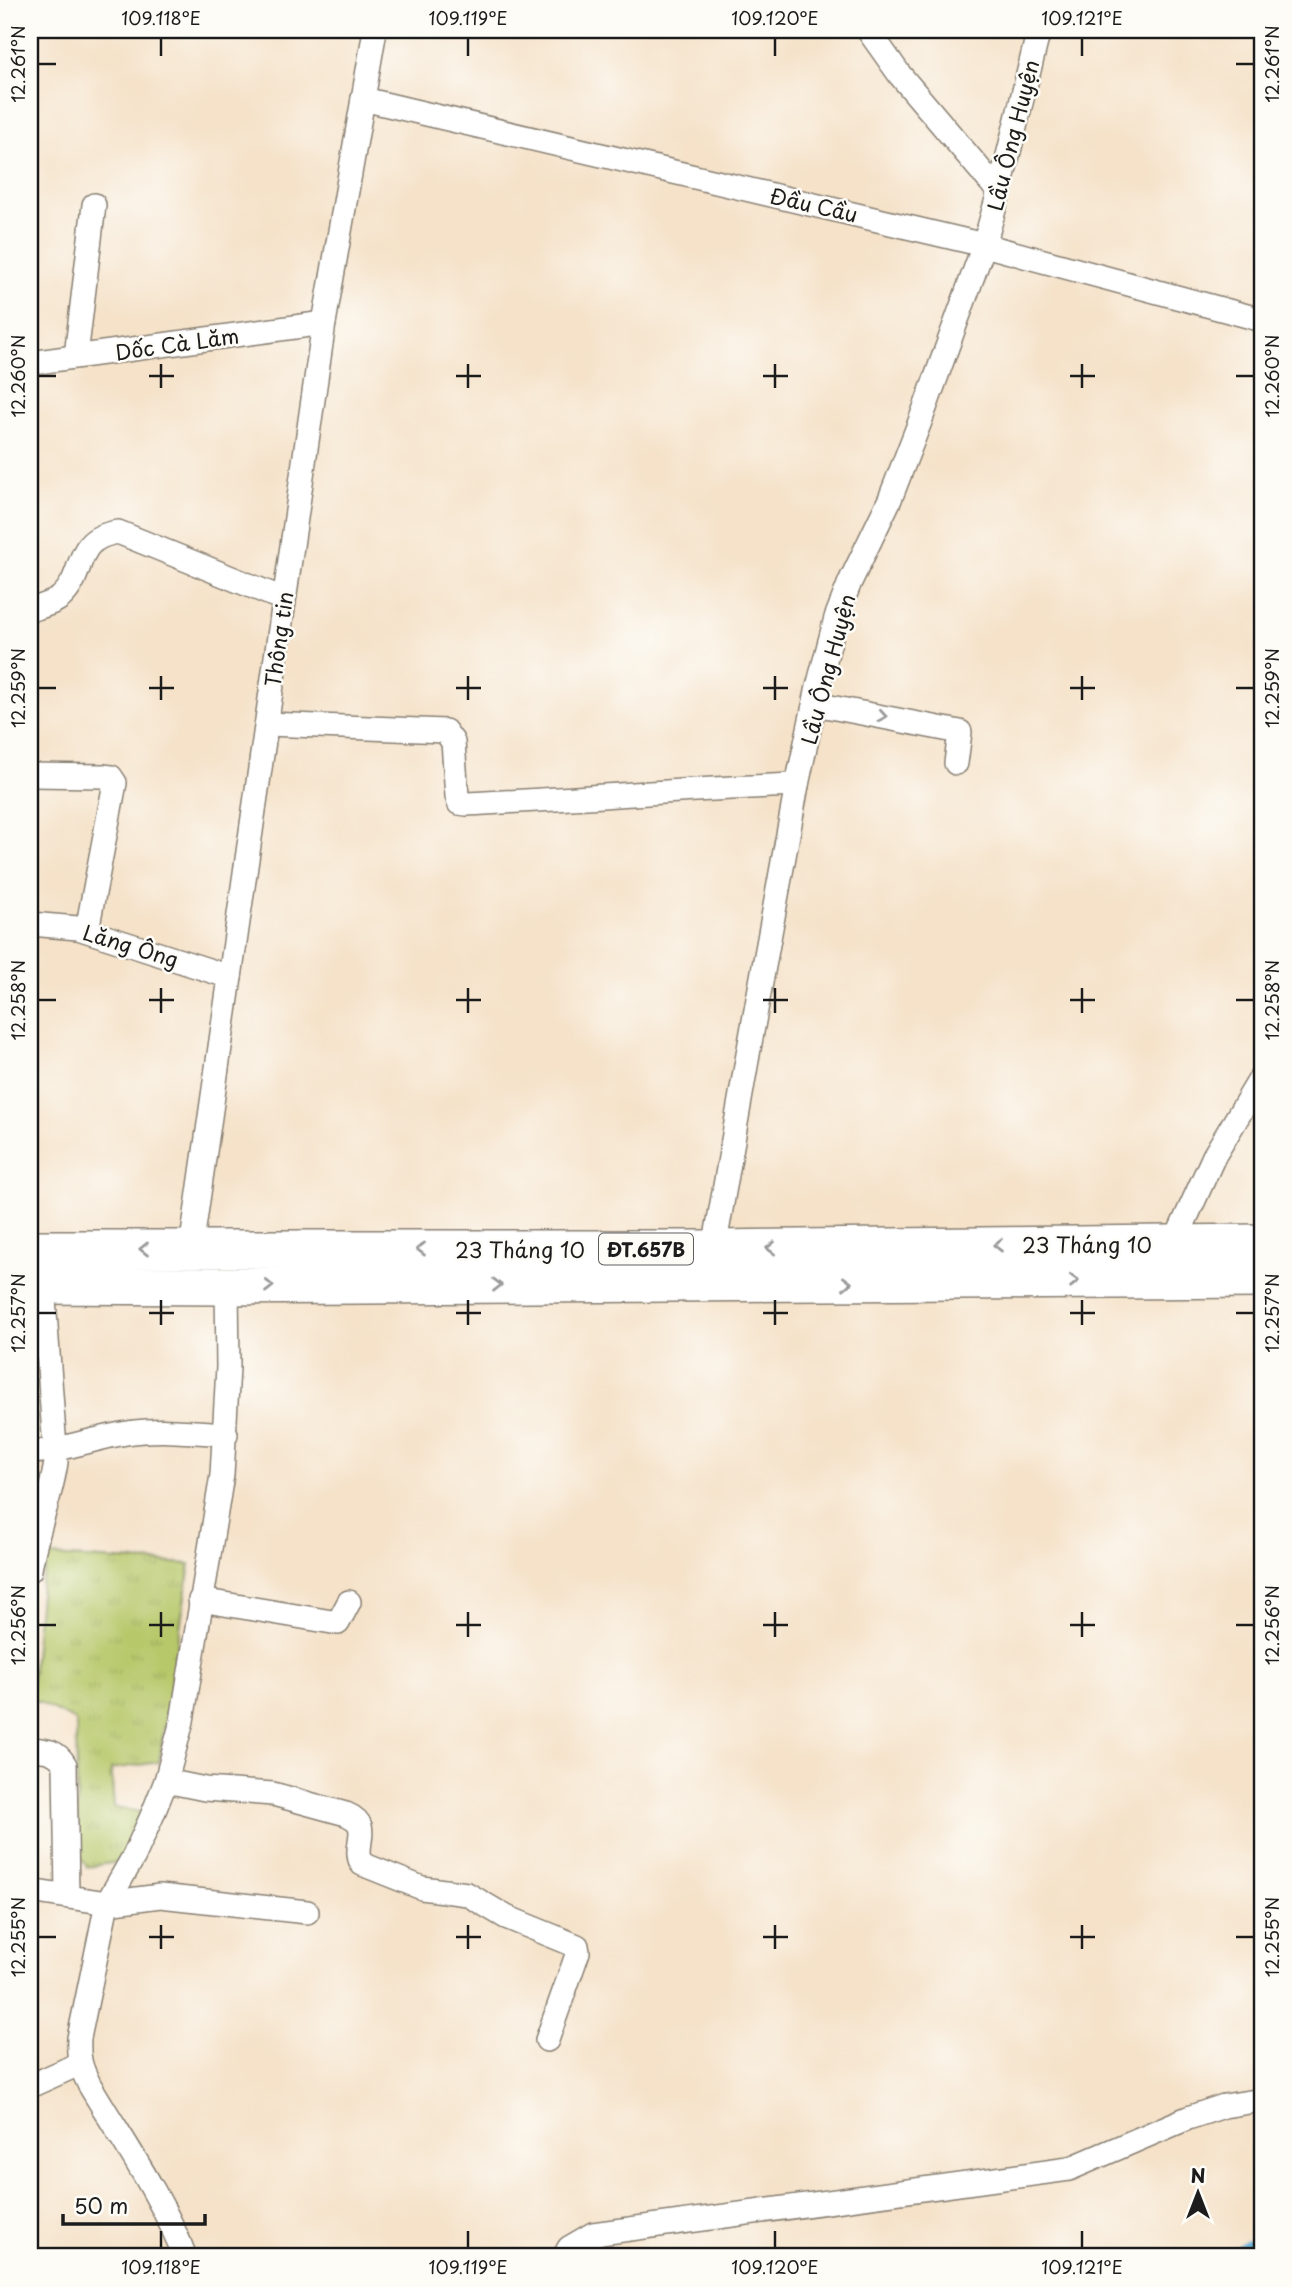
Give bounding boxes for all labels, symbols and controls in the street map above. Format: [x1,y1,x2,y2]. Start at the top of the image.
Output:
text: 109.118°E [121,4,201,31]
text: 109.119°E [428,4,508,31]
text: 109.120°E [731,4,819,31]
text: 109.121°E [1041,4,1123,31]
text: 12.261°N [4,25,31,103]
text: 12.261°N [1258,25,1285,103]
street label: Lầu Ông Huyện [978,56,1046,214]
street label: Đầu Cầu [767,178,861,230]
street label: Dốc Cà Lăm [113,318,241,368]
text: 12.260°N [4,335,31,417]
text: 12.260°N [1258,335,1285,417]
street label: Thông tin [255,589,301,689]
street label: Lầu Ông Huyện [792,590,862,748]
text: 12.259°N [4,648,31,728]
text: 12.259°N [1258,648,1285,728]
one-way arrow [876,707,888,722]
street label: Lăng Ông [79,915,183,975]
text: 12.258°N [4,960,31,1040]
text: 12.258°N [1258,960,1285,1040]
street label: 23 Tháng 10 [1022,1228,1152,1260]
street label: 23 Tháng 10 [455,1233,585,1265]
road number: ĐT.657B [599,1233,693,1264]
one-way arrow [992,1237,1003,1253]
one-way arrow [765,1240,775,1256]
one-way arrow [138,1241,149,1257]
one-way arrow [415,1241,425,1257]
text: 12.257°N [4,1273,31,1353]
one-way arrow [1070,1273,1080,1289]
text: 12.257°N [1258,1273,1285,1353]
one-way arrow [842,1275,853,1291]
one-way arrow [492,1277,503,1293]
one-way arrow [265,1278,275,1294]
text: 12.256°N [4,1585,31,1665]
text: 12.256°N [1258,1585,1285,1665]
text: 12.255°N [4,1897,31,1977]
text: 12.255°N [1258,1897,1285,1977]
north arrow [1162,2158,1232,2228]
text: N [1190,2161,1206,2189]
scale bar [63,2182,205,2226]
text: 50 m [74,2189,128,2221]
text: 109.118°E [121,2253,201,2280]
text: 109.119°E [428,2253,508,2280]
text: 109.120°E [731,2253,819,2280]
text: 109.121°E [1041,2253,1123,2280]

